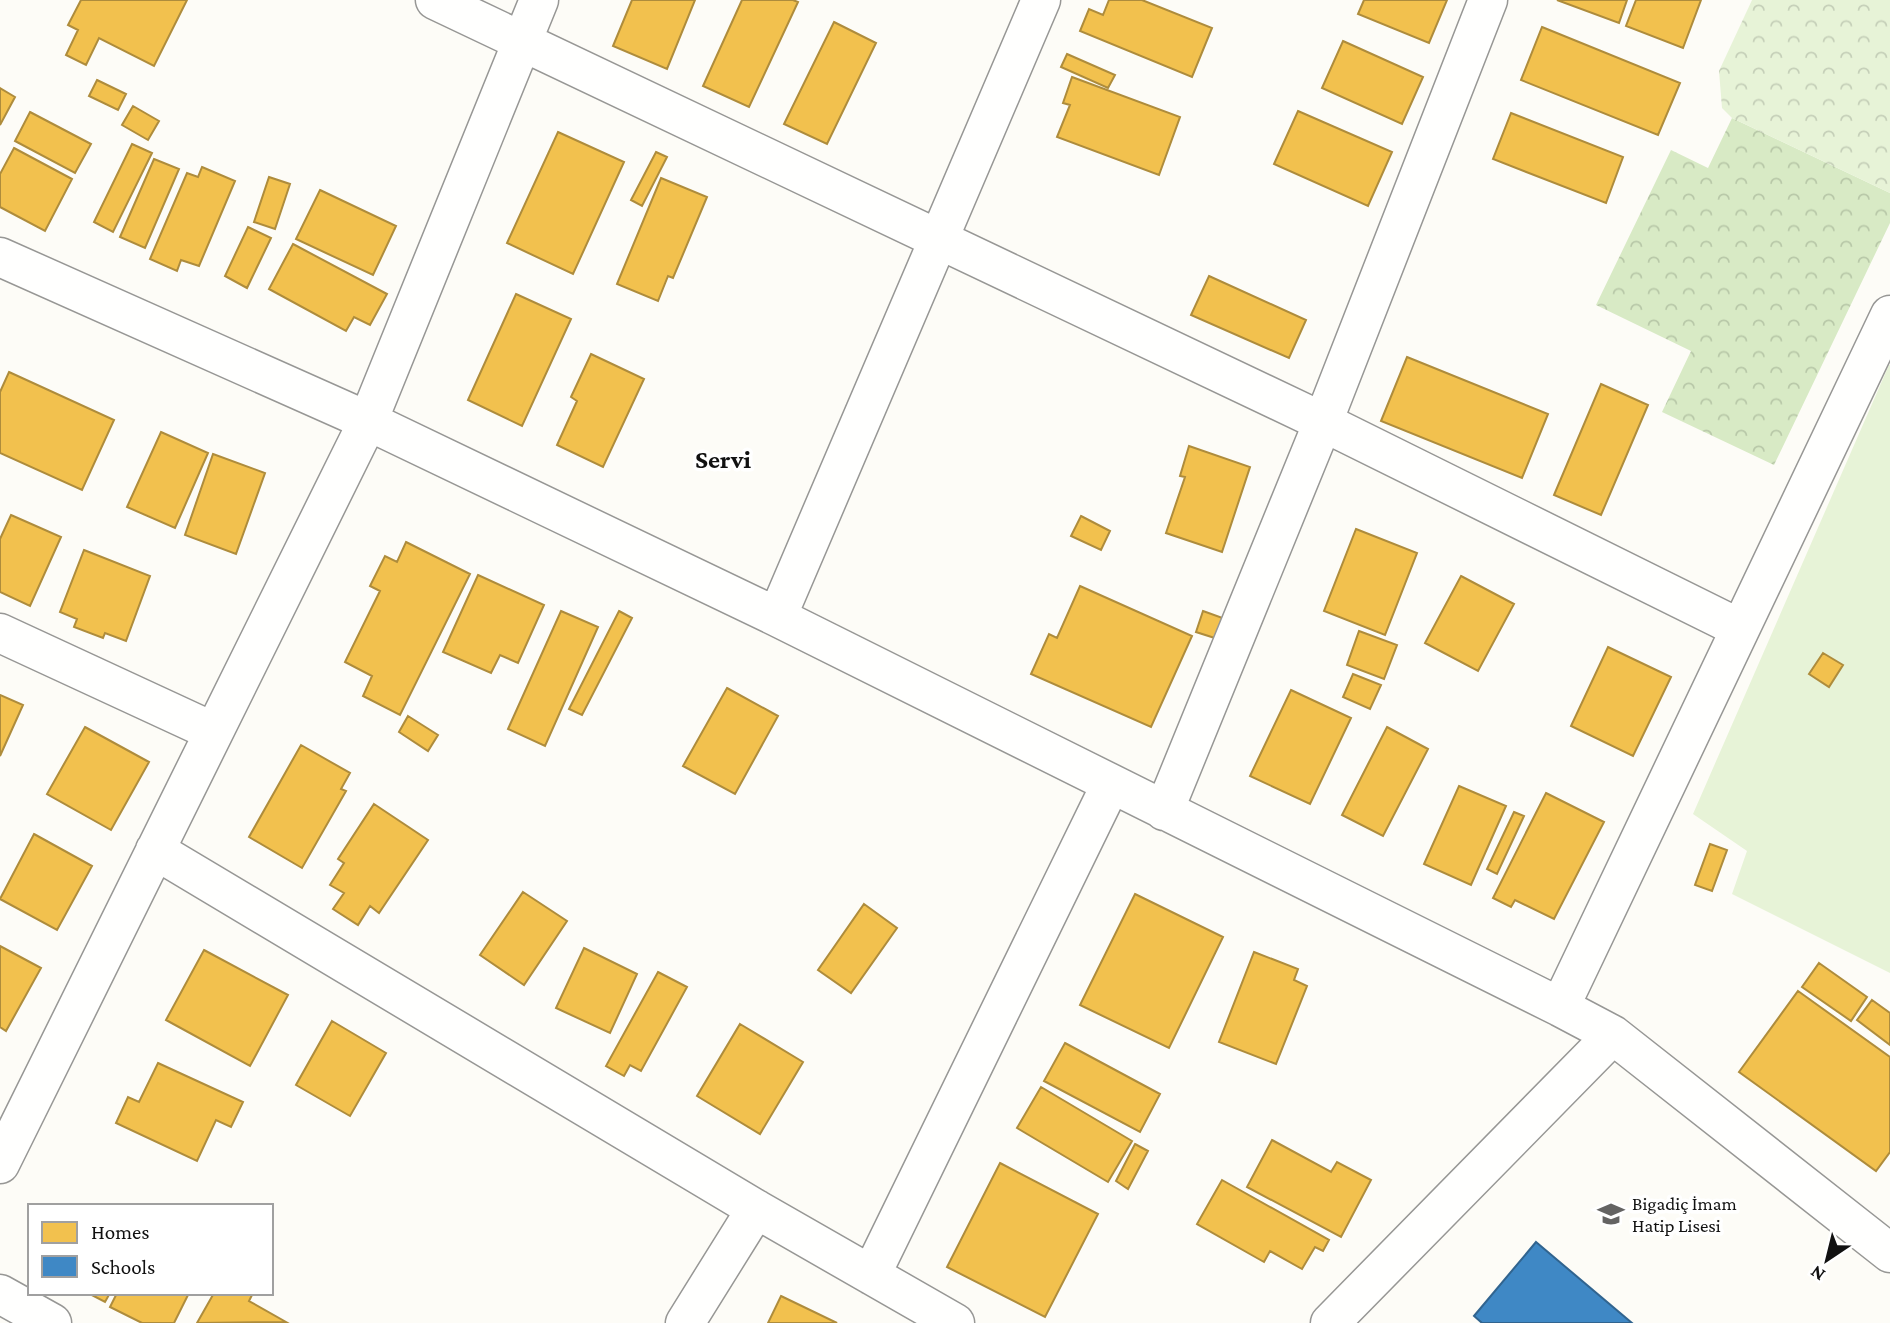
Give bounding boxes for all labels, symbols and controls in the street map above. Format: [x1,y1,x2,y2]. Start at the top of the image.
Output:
district label: Servi [695,445,751,474]
place label: Bigadiç İmam Hatip Lisesi [1632,1193,1737,1236]
school or university icon: Bigadiç İmam Hatip Lisesi [1596,1199,1626,1229]
legend [28,1204,273,1295]
text: Homes [91,1220,150,1244]
north arrow [1792,1225,1862,1295]
text: Schools [91,1255,155,1279]
text: N [1806,1261,1829,1286]

